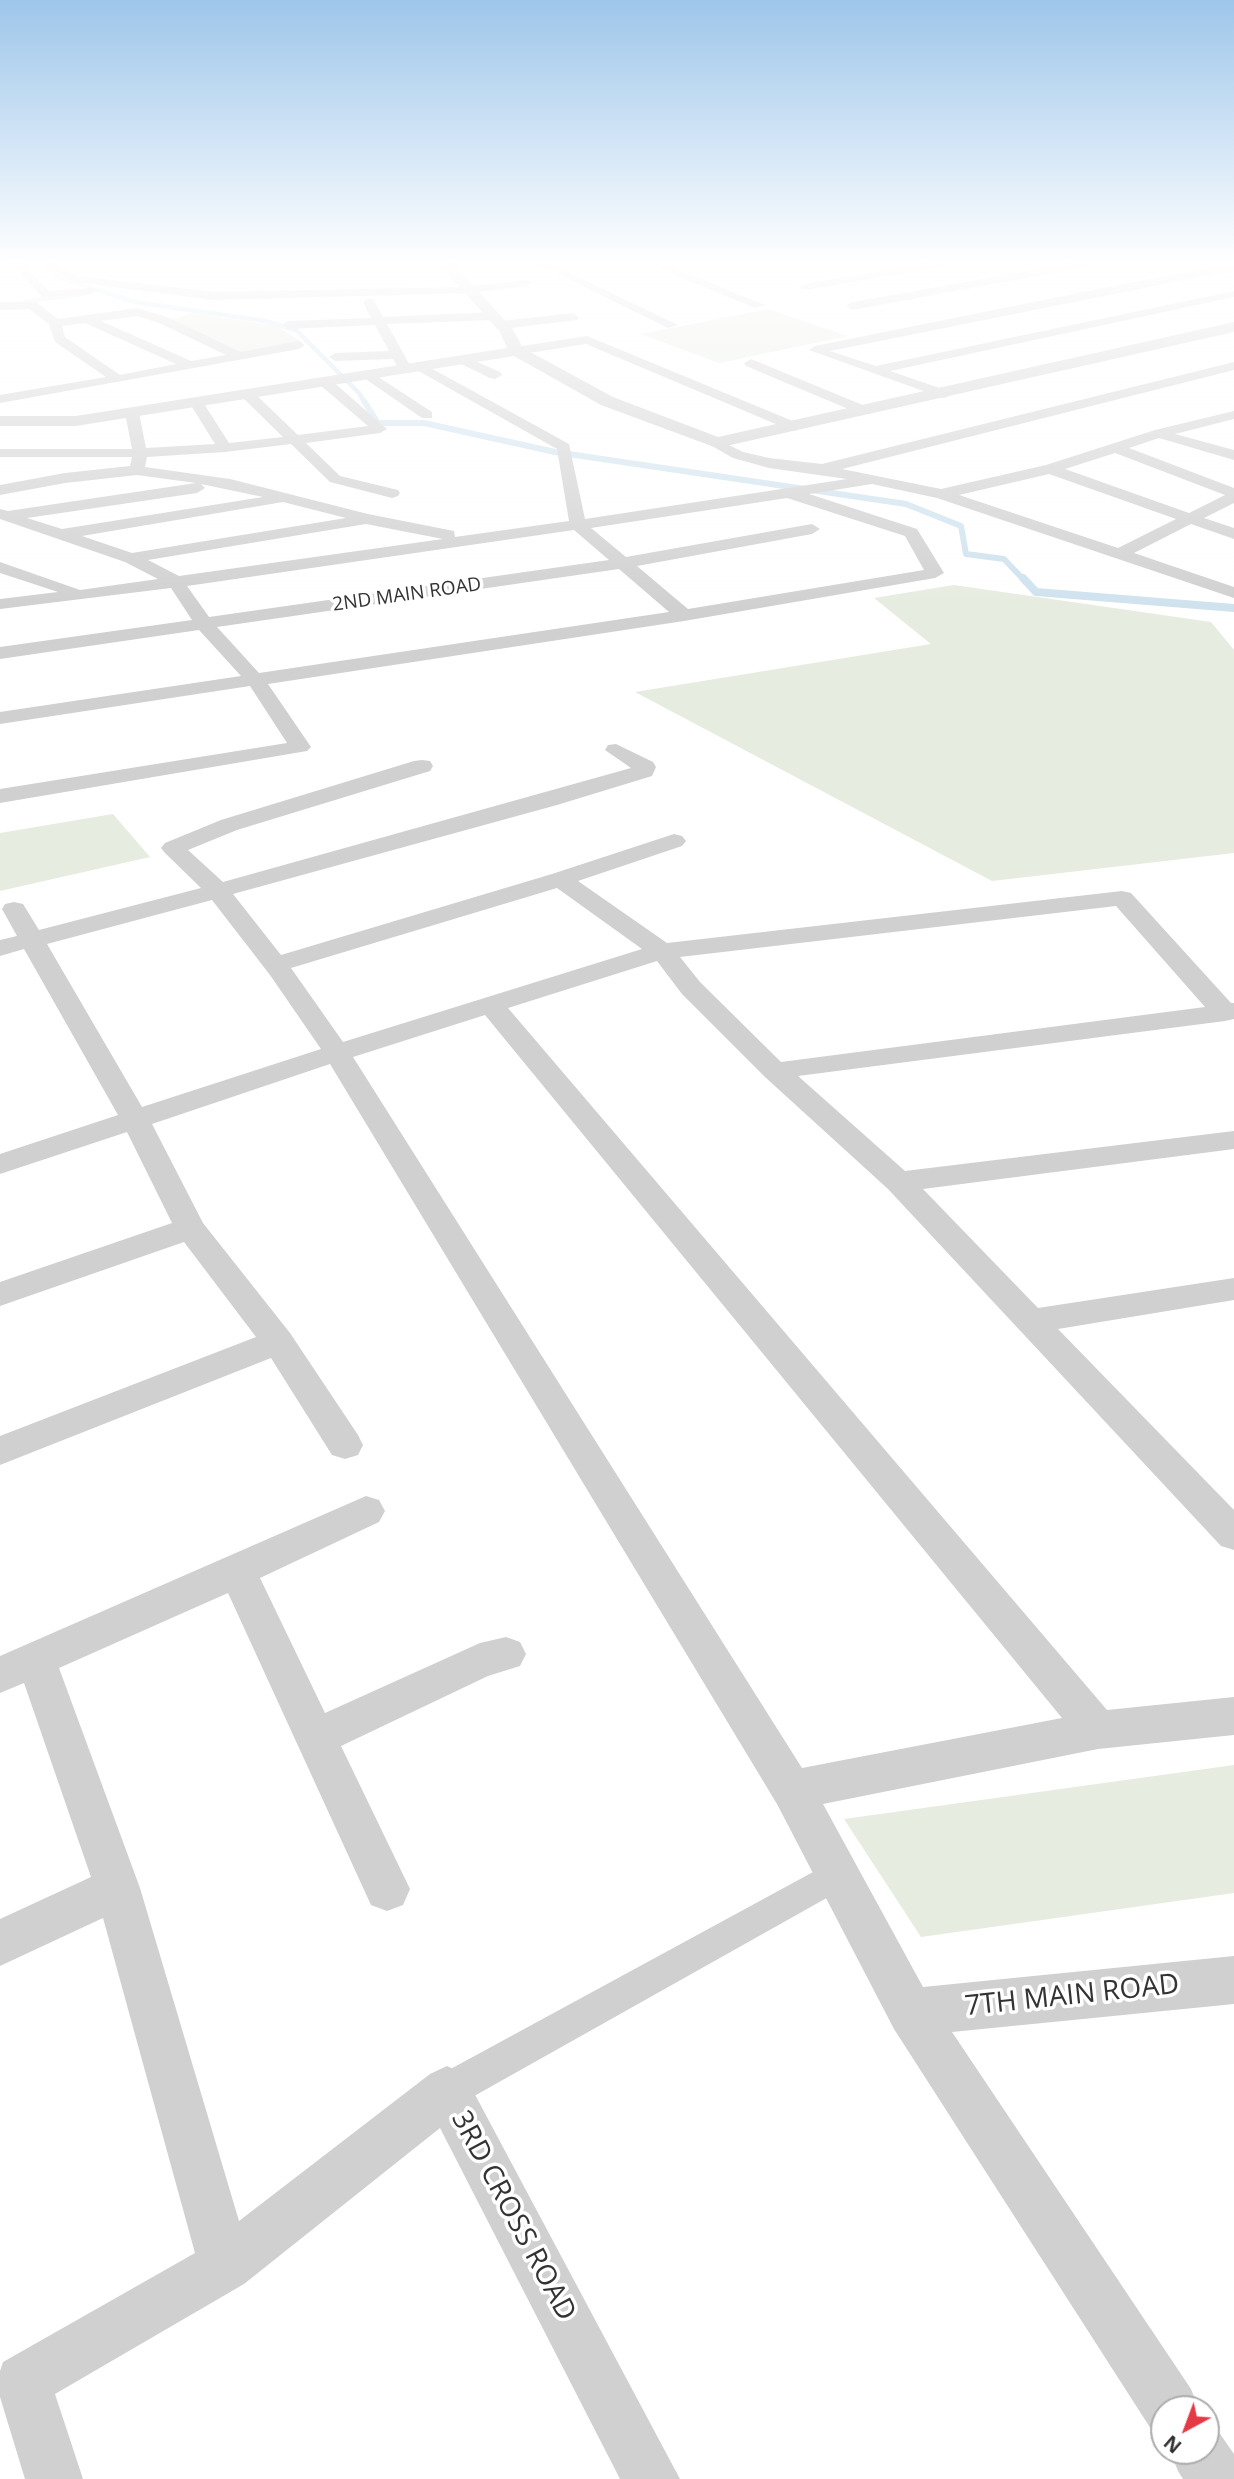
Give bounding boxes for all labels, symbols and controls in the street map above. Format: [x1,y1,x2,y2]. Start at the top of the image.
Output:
street label: 2ND MAIN ROAD [331,573,483,617]
street label: 7TH MAIN ROAD [963,1968,1181,2024]
street label: 3RD CROSS ROAD [444,2105,582,2327]
north arrow [1150,2395,1220,2465]
text: N [1158,2429,1187,2459]

